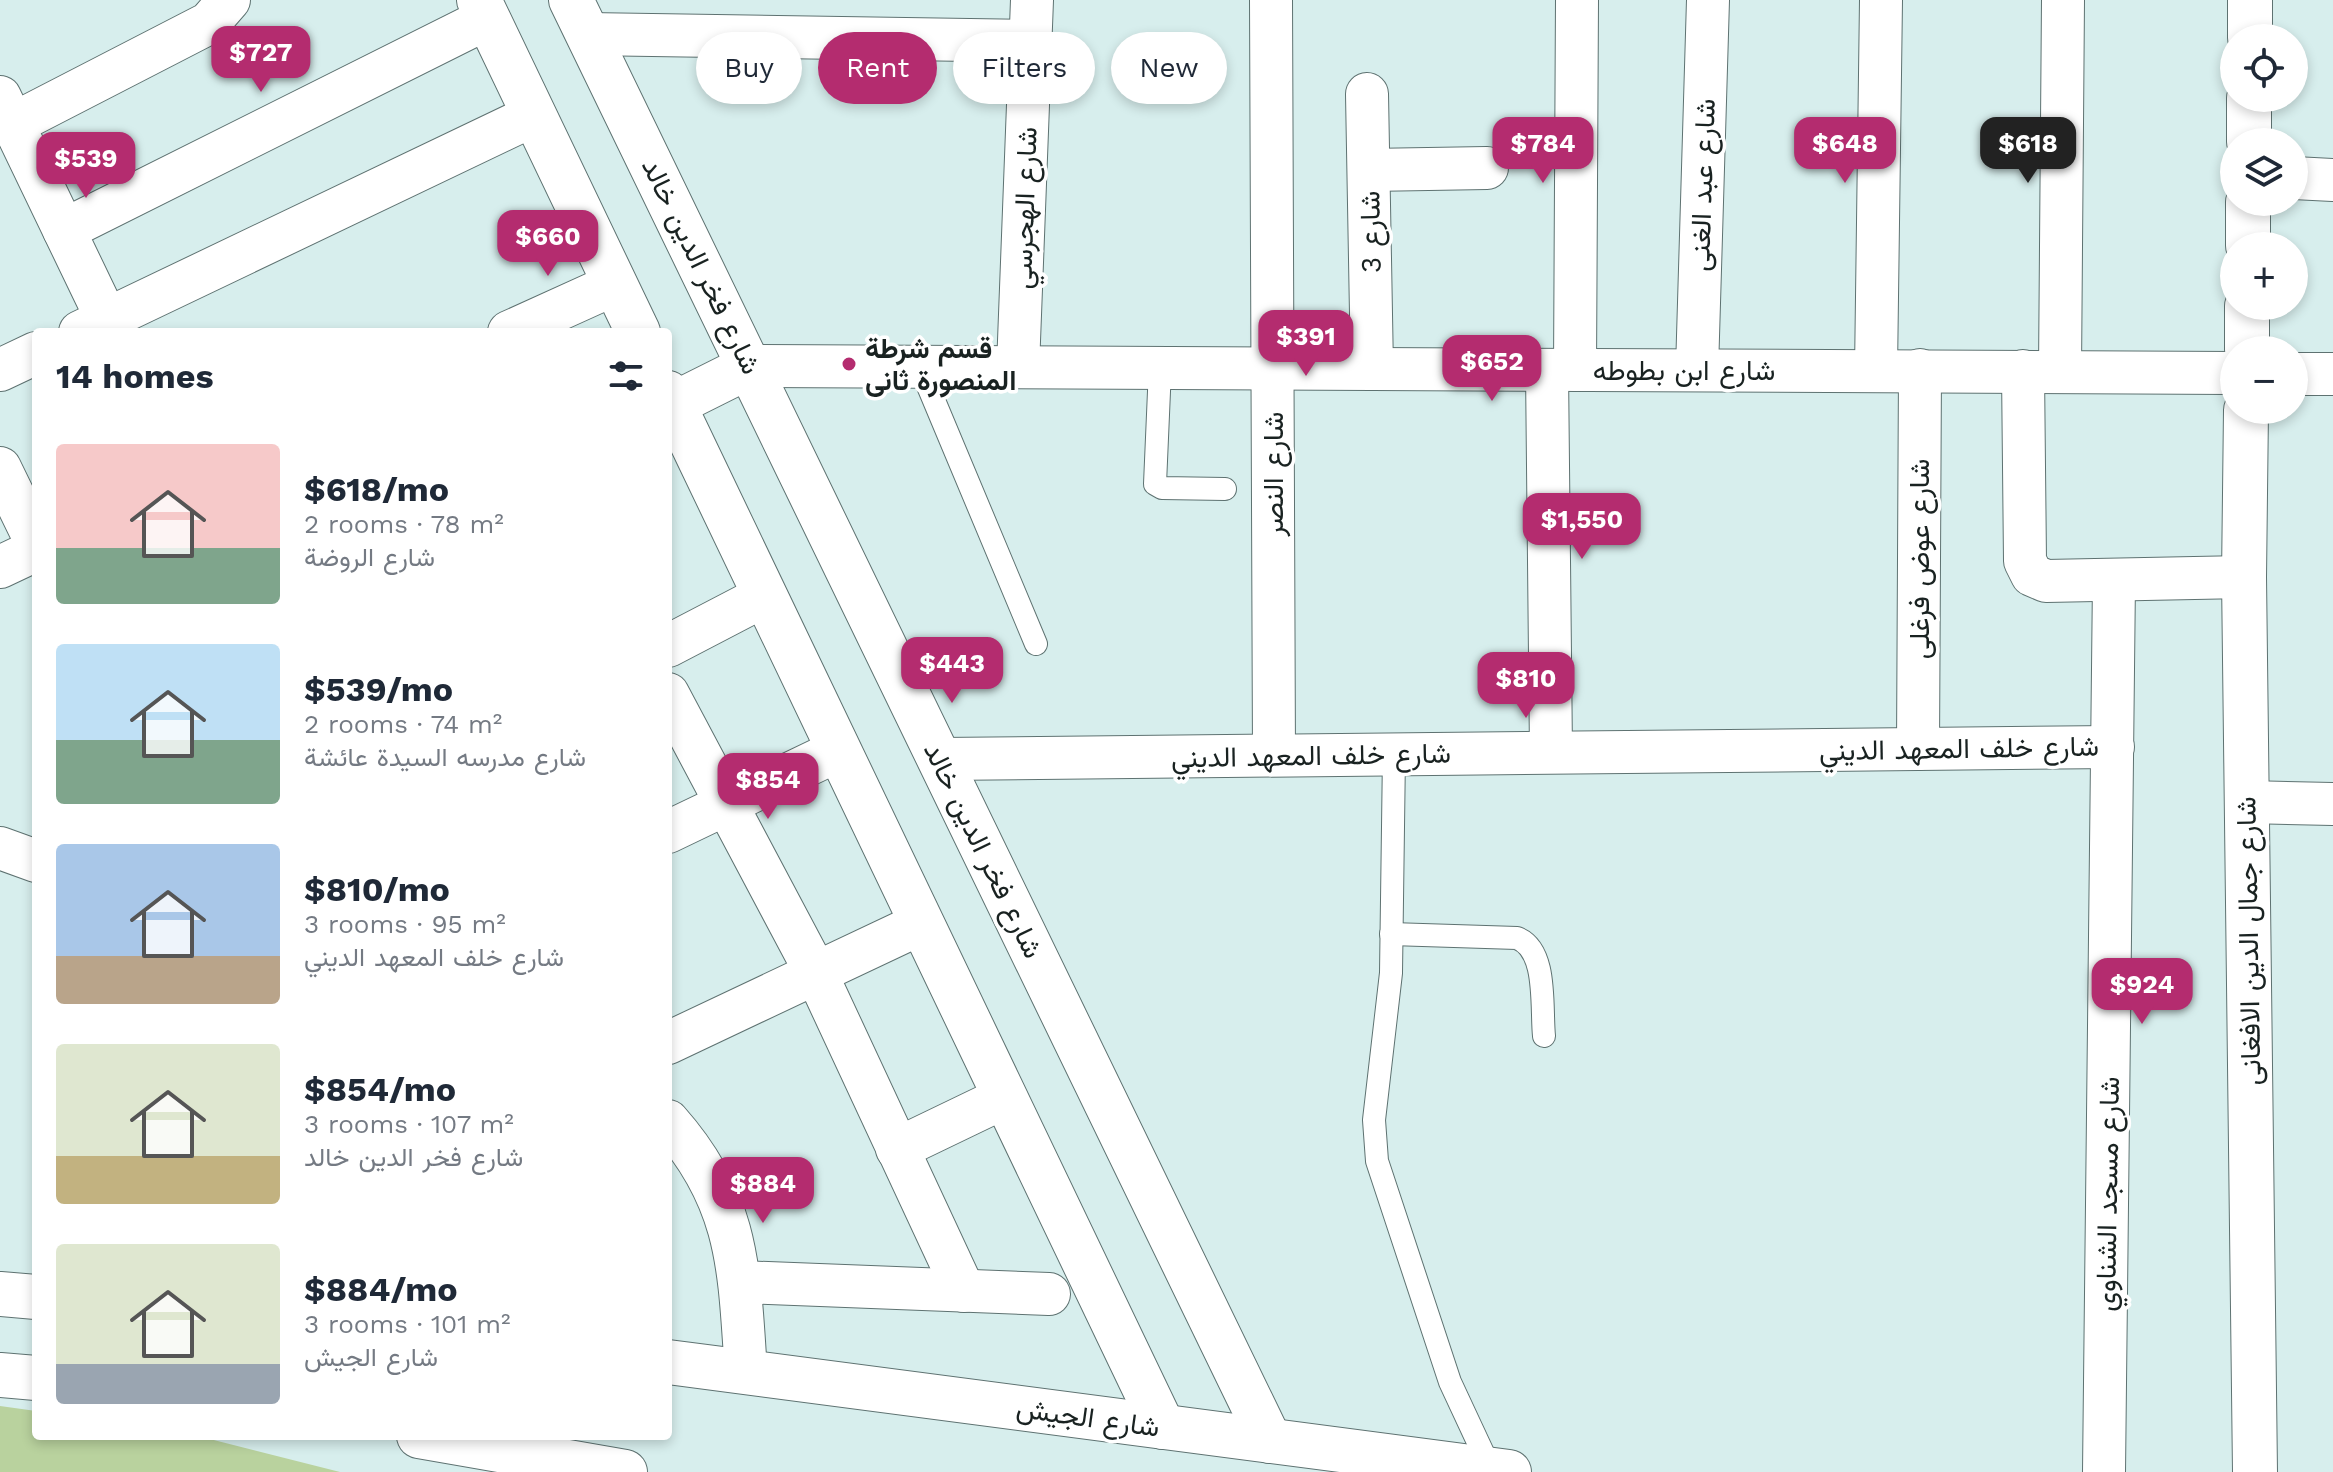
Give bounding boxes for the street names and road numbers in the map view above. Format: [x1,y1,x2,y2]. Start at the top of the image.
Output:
street label: شارع عبد الغنى [1683,98,1724,272]
street label: شارع الهجرسي [1005,126,1050,290]
street label: شارع فخر الدين خالد [633,153,768,380]
street label: شارع 3 [1353,191,1390,273]
street label: شارع ابن بطوطه [1593,354,1775,389]
street label: شارع النصر [1257,412,1292,537]
street label: شارع عوض فرغلى [1903,459,1938,659]
street label: شارع خلف المعهد الديني [1819,730,2099,773]
street label: شارع فخر الدين خالد [915,737,1050,964]
street label: شارع خلف المعهد الديني [1171,737,1451,780]
street label: شارع جمال الدين الافغانى [2229,796,2270,1086]
street label: شارع مسجد الشناوي [2089,1076,2132,1312]
street label: شارع الجيش [1014,1391,1162,1446]

